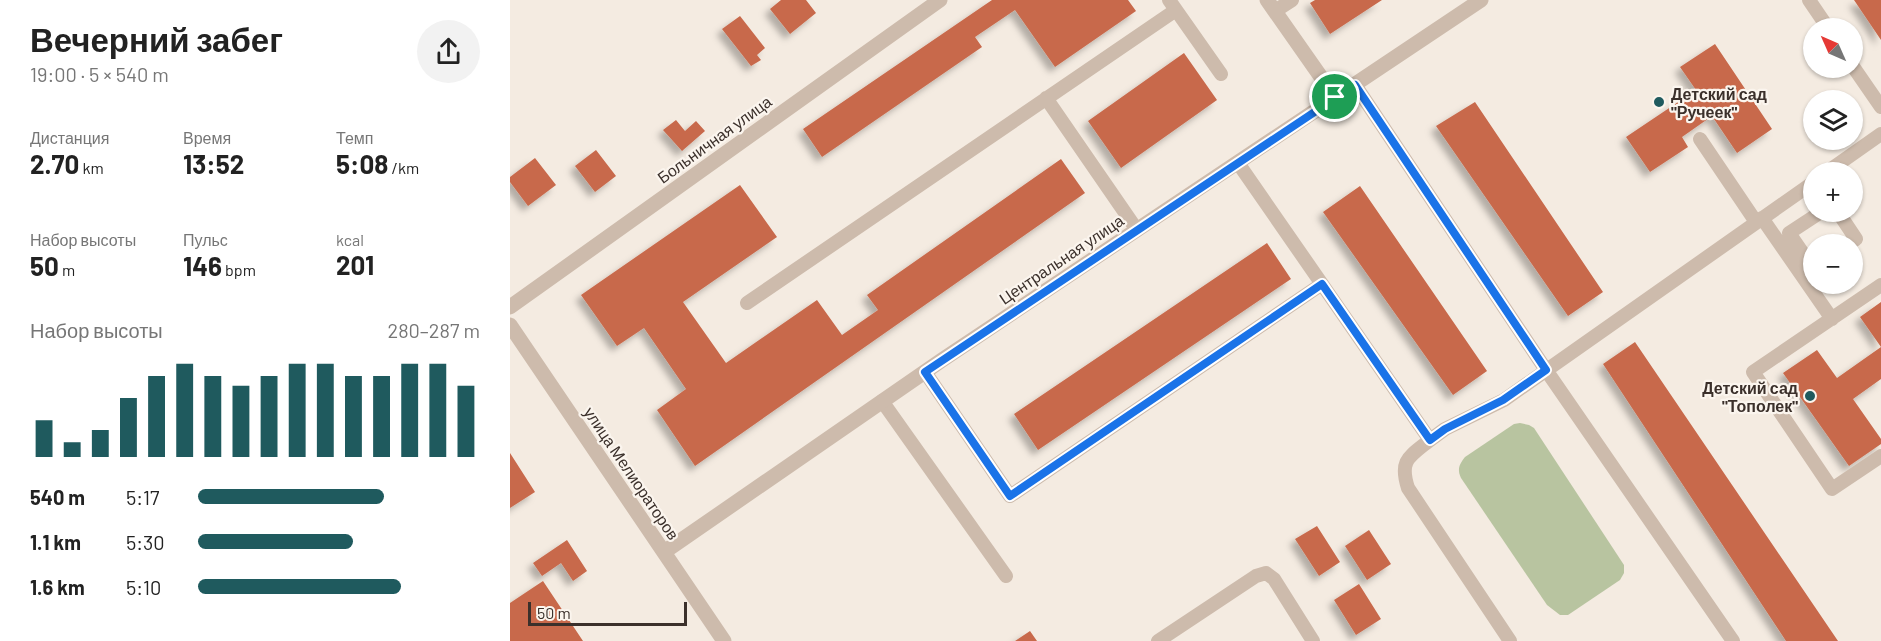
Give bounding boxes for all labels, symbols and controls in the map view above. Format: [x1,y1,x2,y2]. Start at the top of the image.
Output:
north arrow [1803,18,1863,78]
map controls [1803,18,1863,294]
text: Вечерний забег [30,19,283,59]
button: share [417,20,480,83]
text: 19:00 · 5 × 540 m [30,62,169,86]
pin [1309,71,1360,122]
icon: arrive [1318,80,1351,113]
place label: Детский сад "Ручеек" [1671,84,1767,121]
button: layers [1803,90,1863,150]
street label: Больничная улица [653,91,775,187]
marker: Детский сад "Ручеек" [1652,95,1666,109]
text: Дистанция [30,128,109,147]
text: Время [183,128,231,147]
text: Темп [336,128,373,147]
text: 2.70 [30,148,79,179]
text: 13:52 [183,148,244,179]
text: 5:08 [336,148,388,179]
text: km [79,158,104,177]
text: /km [388,158,419,177]
button: + [1803,162,1863,222]
street label: Центральная улица [995,210,1127,308]
text: Набор высоты [30,230,136,249]
text: Пульс [183,230,228,249]
text: kcal [336,230,364,249]
button: − [1803,234,1863,294]
text: 201 [336,249,374,280]
text: 50 [30,250,59,281]
text: 146 [183,250,222,281]
text: m [59,260,75,279]
text: bpm [222,260,256,279]
text: Набор высоты [30,318,163,342]
text: 280–287 m [387,318,480,342]
place label: Детский сад "Тополек" [1702,378,1798,415]
marker: Детский сад "Тополек" [1803,389,1817,403]
street label: улица Мелиораторов [580,403,684,543]
text: 540 m [30,485,85,509]
text: 5:17 [126,485,160,509]
text: 1.1 km [30,530,81,554]
text: 5:30 [126,530,165,554]
text: 1.6 km [30,575,85,599]
text: 5:10 [126,575,161,599]
scale bar [528,599,687,626]
text: 50 m [537,603,571,622]

